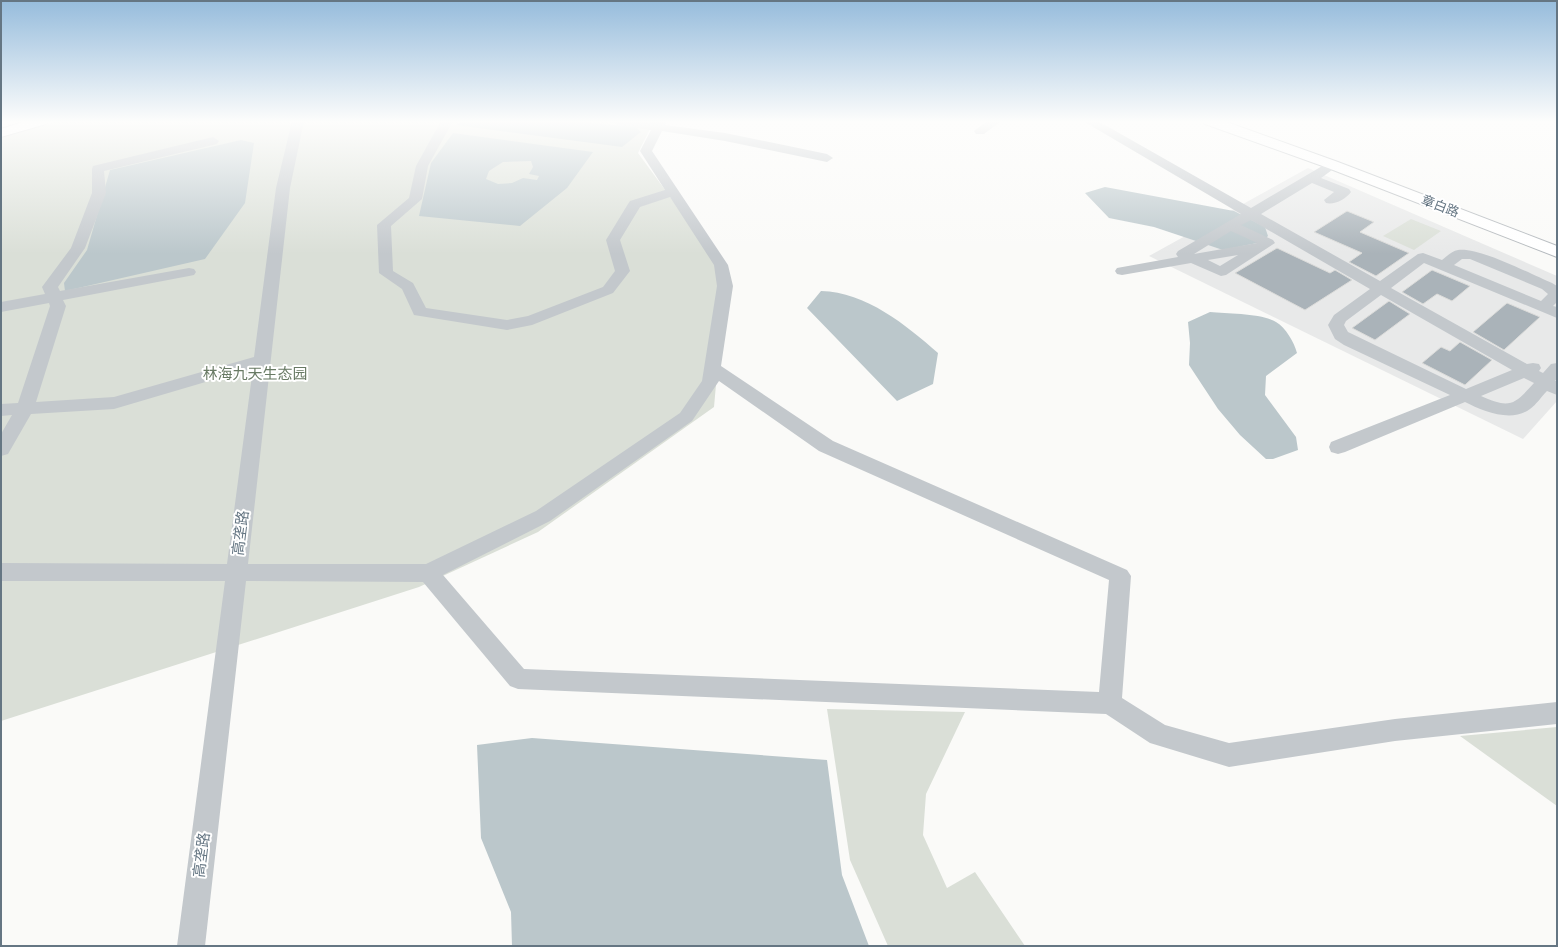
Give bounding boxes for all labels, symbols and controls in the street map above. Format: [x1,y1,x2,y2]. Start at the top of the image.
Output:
street label: 章白路 [1419,192,1461,220]
park label: 林海九天生态园 [202,366,308,382]
street label: 高垄路 [229,510,251,556]
street label: 高垄路 [190,832,212,878]

